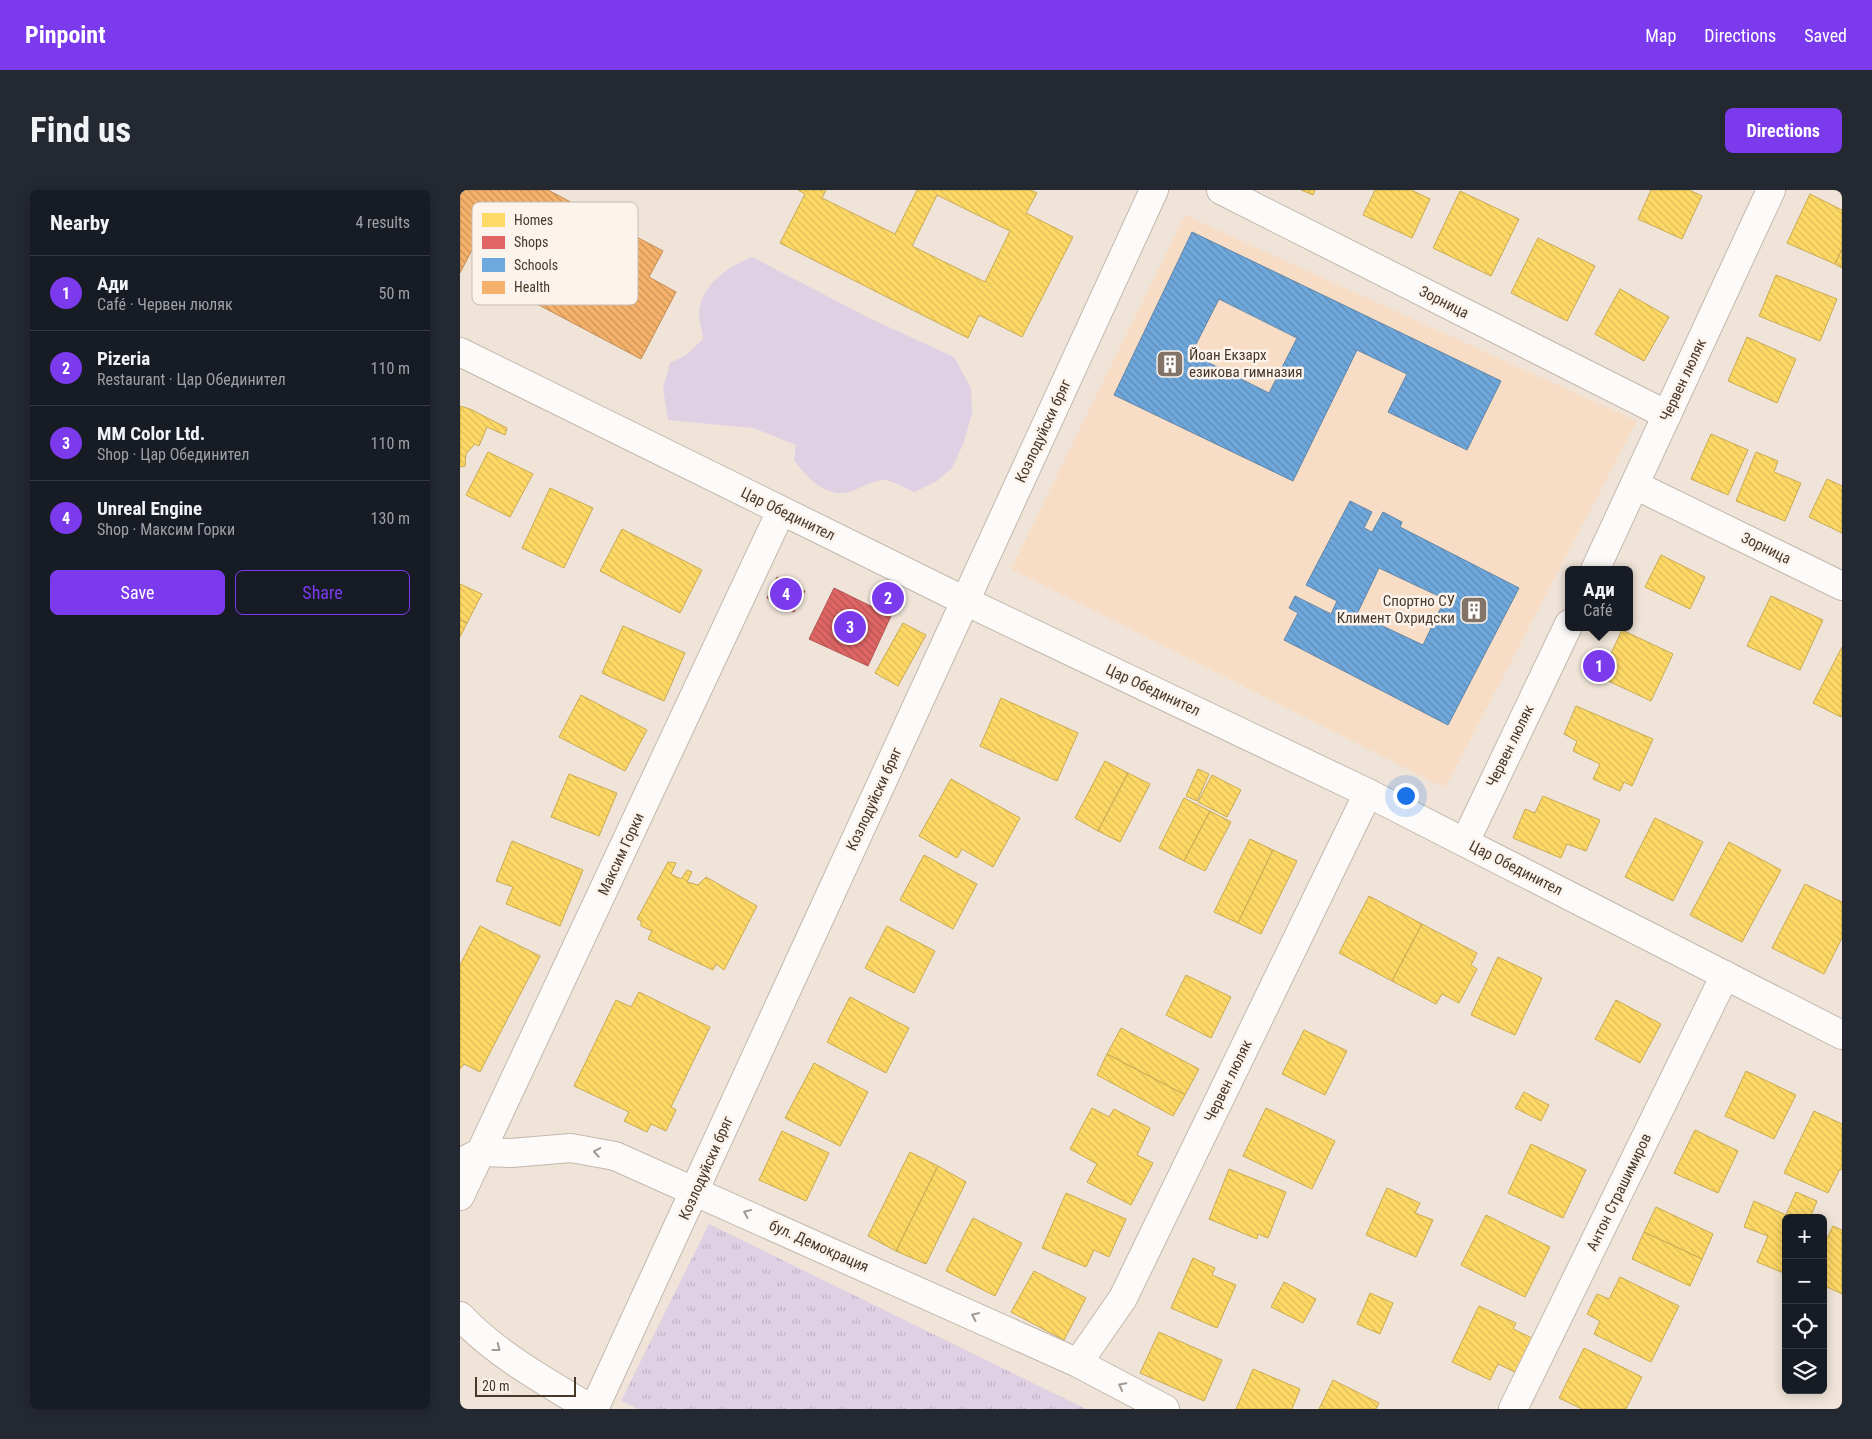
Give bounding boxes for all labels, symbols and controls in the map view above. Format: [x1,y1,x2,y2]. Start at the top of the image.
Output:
text: Pinpoint [25,21,106,49]
text: Map [1645,25,1676,46]
text: Directions [1704,25,1776,46]
text: Saved [1804,25,1847,46]
button: Directions [1725,108,1842,153]
text: Find us [30,110,131,151]
legend [472,202,638,305]
text: Nearby [50,211,109,235]
text: Homes [514,212,553,228]
text: 4 results [355,213,410,232]
text: Shops [514,234,548,250]
text: Schools [514,257,558,273]
text: Ади [97,272,128,295]
text: Health [514,279,550,295]
street label: Зорница [1416,282,1472,322]
text: 1 [62,284,70,303]
text: 50 m [378,284,410,303]
text: Café · Червен люляк [97,295,233,314]
street label: Червен люляк [1656,336,1710,424]
place label: Йоан Екзарх езикова гимназия [1189,346,1302,381]
text: Pizeria [97,347,150,370]
building icon: Йоан Екзарх езикова гимназия [1155,349,1185,379]
text: 2 [62,359,70,378]
text: 110 m [371,359,410,378]
text: Restaurant · Цар Обединител [97,370,286,389]
street label: Козлодуйски бряг [1011,376,1075,485]
text: MM Color Ltd. [97,422,205,445]
text: 3 [62,434,70,453]
text: 110 m [371,434,410,453]
text: Shop · Цар Обединител [97,445,249,464]
street label: Цар Обединител [738,483,838,545]
text: Unreal Engine [97,497,202,520]
text: 4 [62,509,70,528]
text: 130 m [371,509,410,528]
text: Shop · Максим Горки [97,520,235,539]
street label: Зорница [1738,528,1794,568]
popup [1565,566,1633,631]
button: Save [50,570,225,615]
button: Share [235,570,410,615]
pin: 4 [770,575,802,613]
text: Ади [1583,578,1615,601]
pin: 2 [872,579,904,617]
place label: Спортно СУ Климент Охридски [1337,592,1455,627]
building icon: Спортно СУ Климент Охридски [1459,595,1489,625]
text: Café [1583,601,1612,620]
pin: 3 [834,608,866,646]
pin: 1 [1583,647,1615,685]
street label: Цар Обединител [1103,660,1203,720]
street label: Червен люляк [1482,702,1538,790]
street label: Козлодуйски бряг [842,744,906,853]
your location [1393,783,1419,809]
street label: Максим Горки [594,810,648,898]
street label: Цар Обединител [1466,837,1566,899]
street label: Червен люляк [1200,1037,1256,1125]
street label: Козлодуйски бряг [675,1113,737,1223]
street label: Антон Страшимиров [1583,1130,1655,1254]
one-way arrow [593,1148,602,1158]
one-way arrow [743,1209,752,1220]
map controls [1782,1214,1827,1394]
button: + [1782,1214,1827,1259]
street label: бул. Демокрация [766,1216,872,1276]
button: − [1782,1259,1827,1304]
button: locate [1782,1304,1827,1349]
one-way arrow [971,1312,980,1323]
one-way arrow [491,1343,500,1352]
button: layers [1782,1349,1827,1394]
scale bar [475,1374,576,1397]
text: 20 m [482,1378,510,1394]
one-way arrow [1118,1382,1127,1392]

